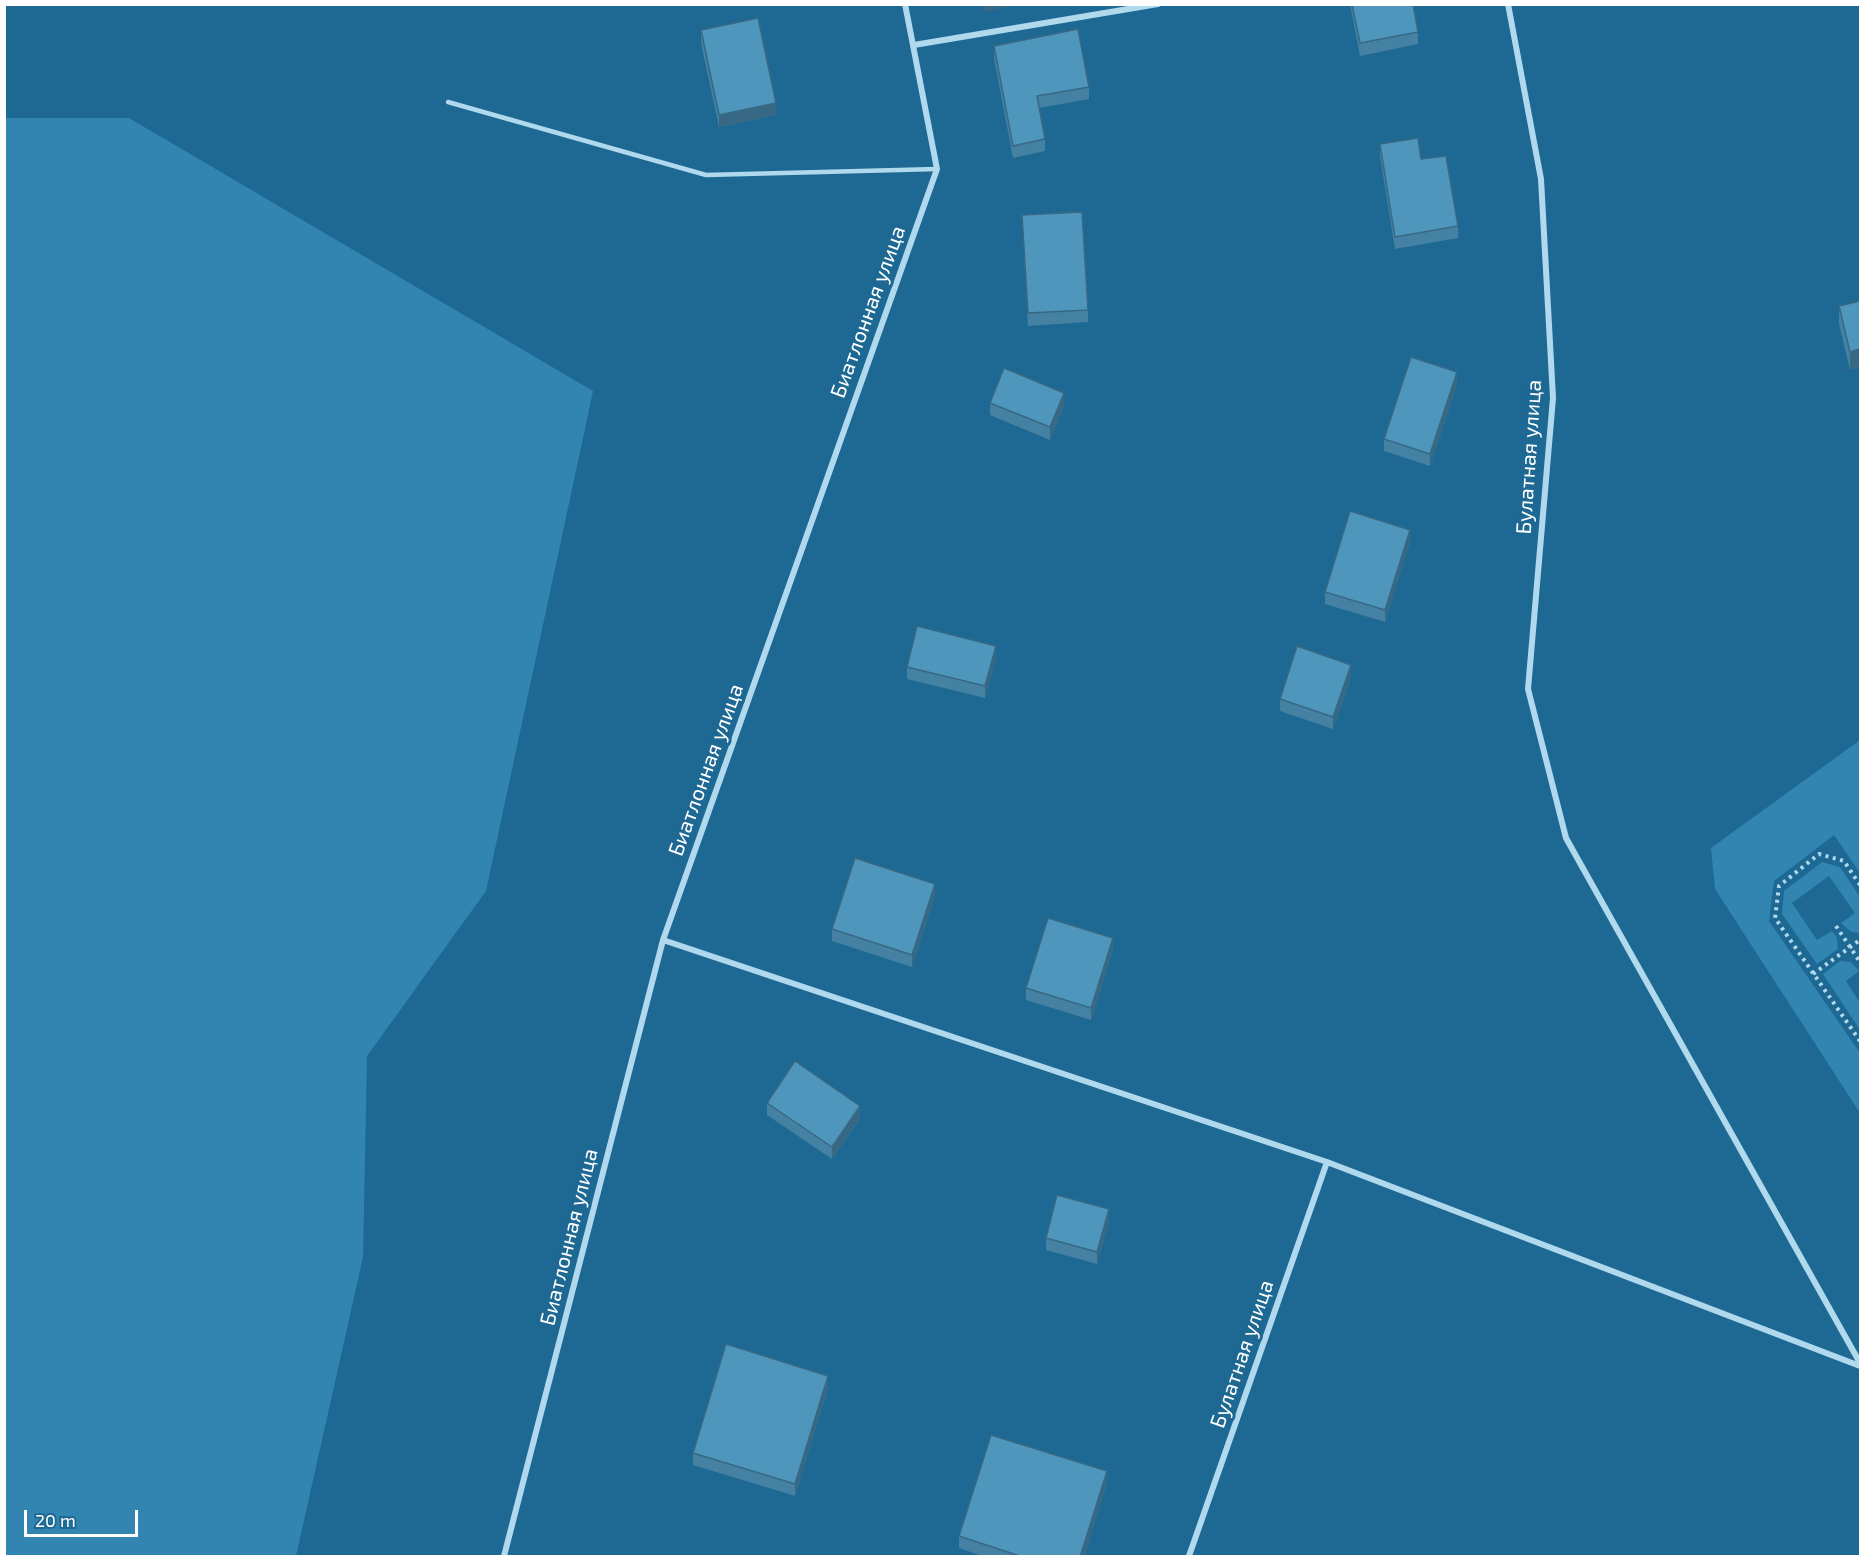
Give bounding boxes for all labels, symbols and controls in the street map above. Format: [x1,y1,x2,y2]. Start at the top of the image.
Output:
street label: Биатлонная улица [825,222,911,402]
street label: Булатная улица [1511,379,1547,535]
street label: Биатлонная улица [663,680,749,860]
street label: Биатлонная улица [535,1146,603,1328]
street label: Булатная улица [1205,1277,1279,1431]
scale bar [27,1498,141,1536]
text: 20 m [35,1509,76,1531]

